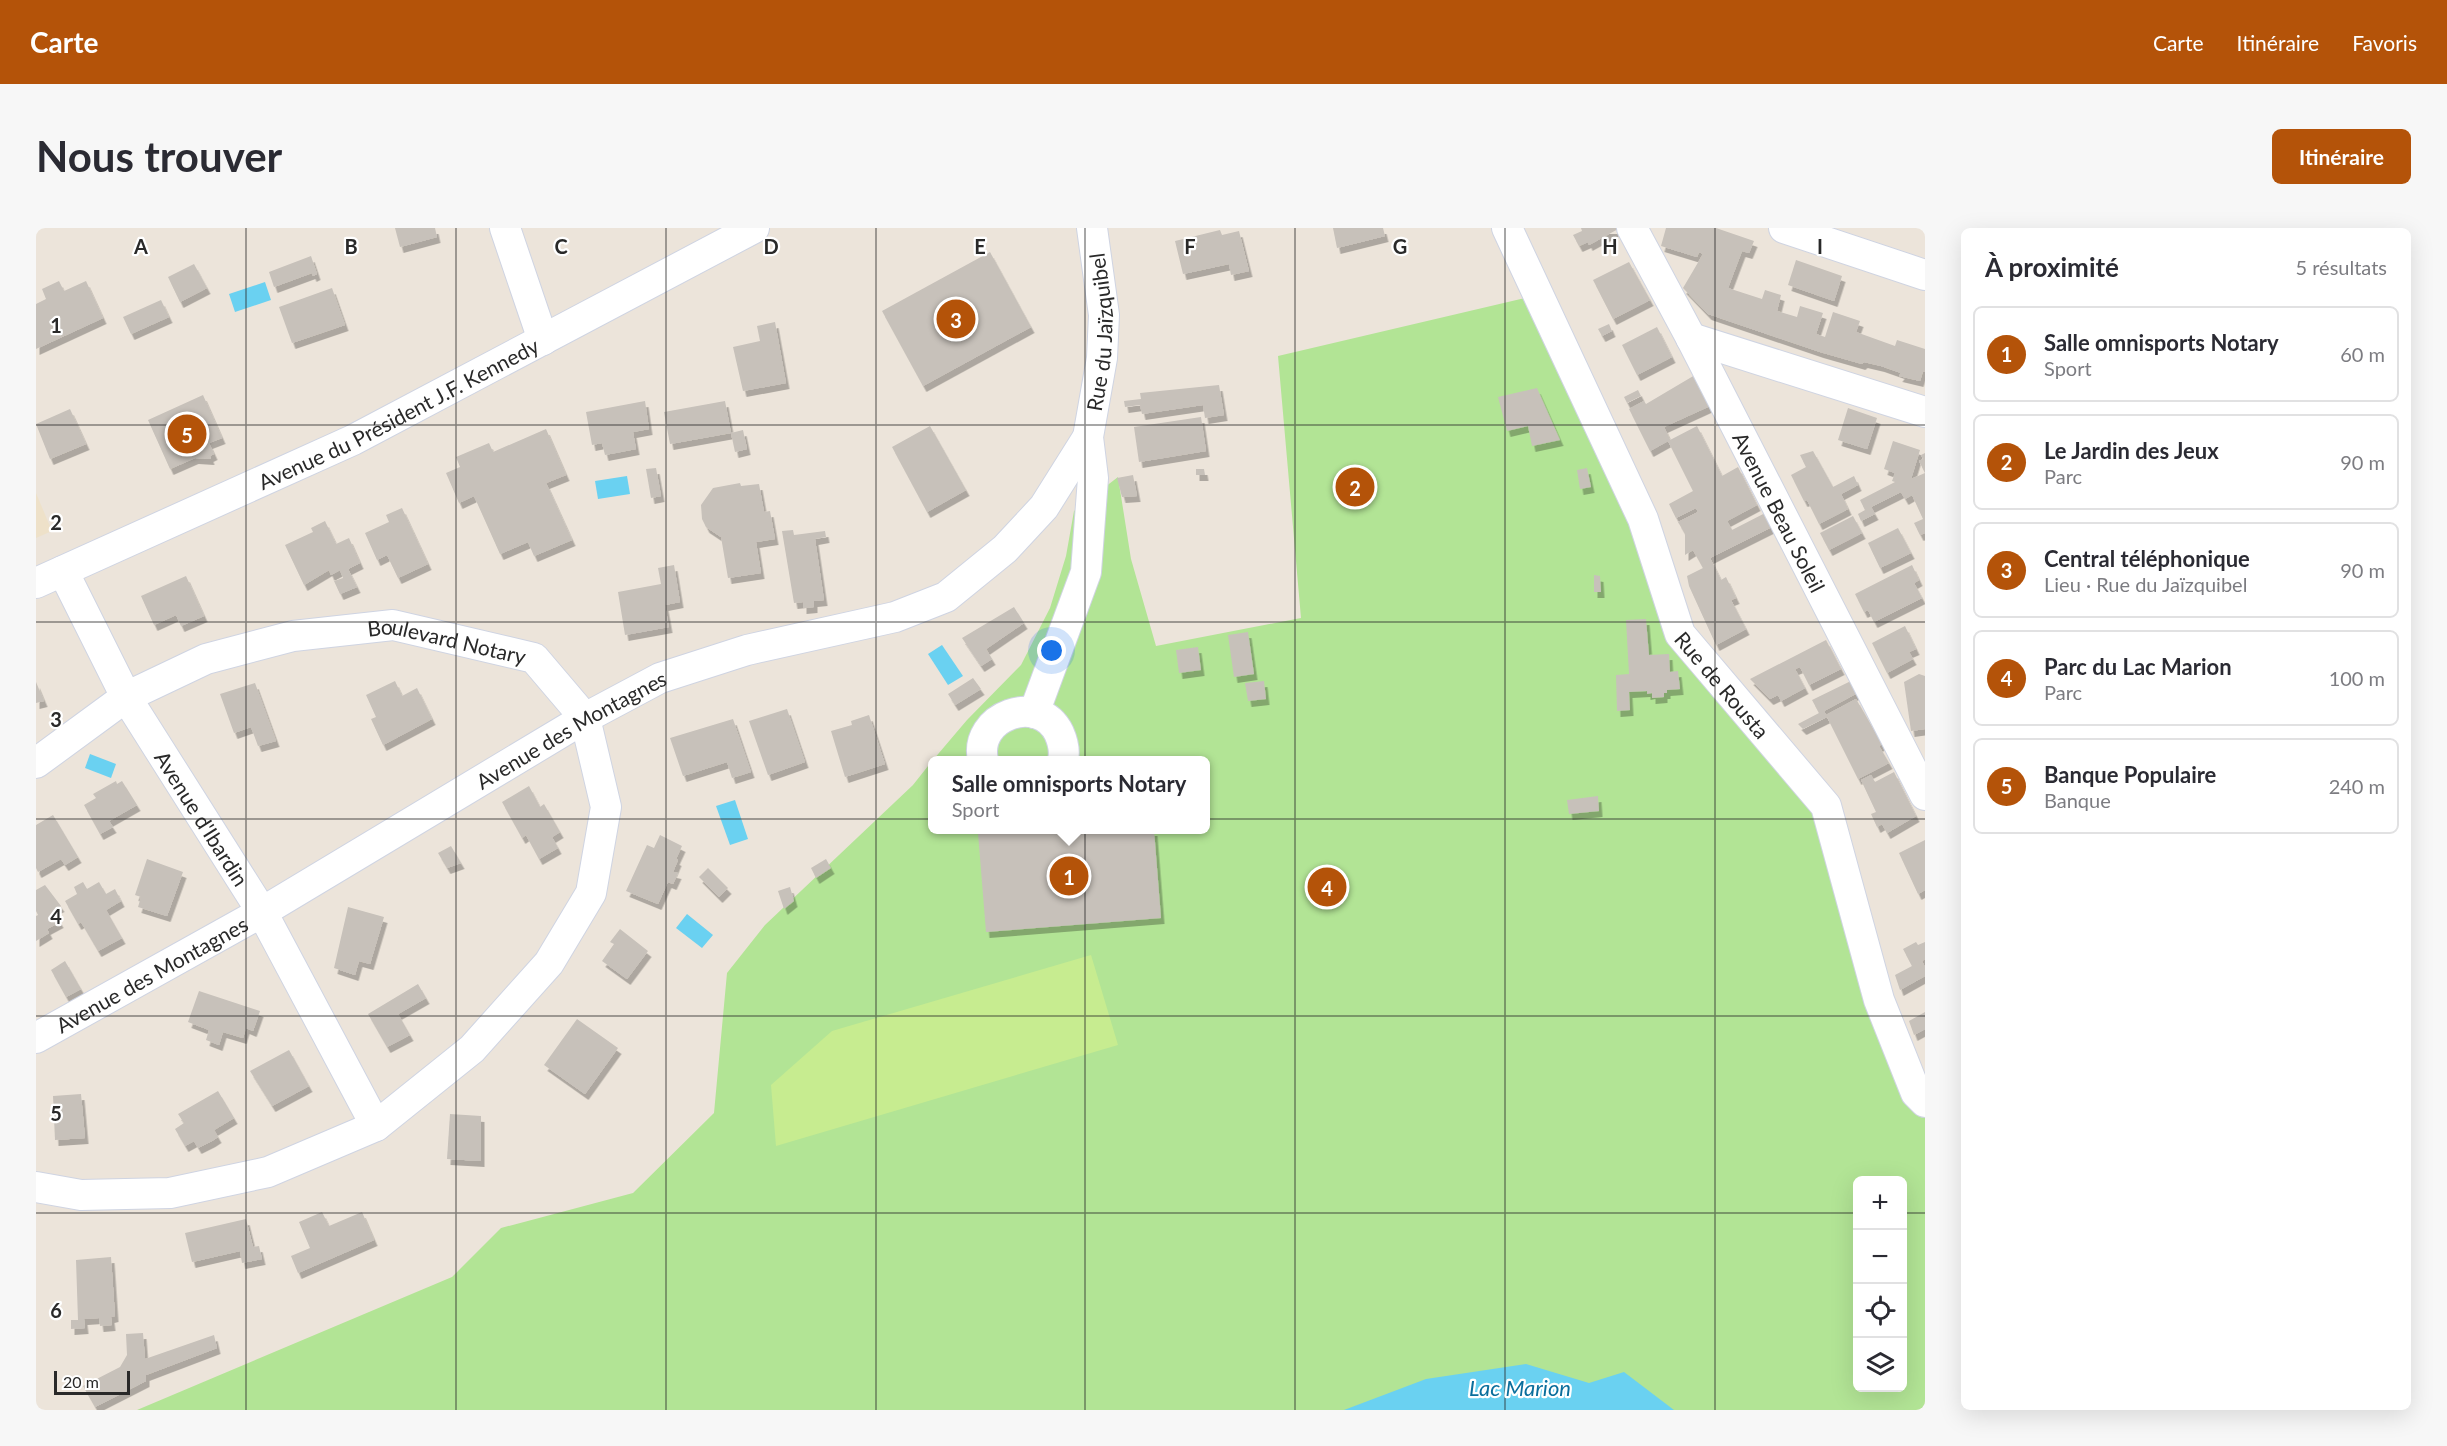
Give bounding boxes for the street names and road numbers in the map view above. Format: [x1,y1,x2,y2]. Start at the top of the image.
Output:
street label: Rue du Jaïzquibel [1080,252,1117,413]
street label: Avenue du Président J.F. Kennedy [254,332,543,494]
street label: Avenue Beau Soleil [1729,428,1831,596]
street label: Boulevard Notary [366,613,529,668]
street label: Rue de Rousta [1670,626,1775,743]
street label: Avenue des Montagnes [471,664,669,793]
street label: Avenue d'Ibardin [151,746,254,890]
street label: Avenue des Montagnes [51,910,252,1037]

